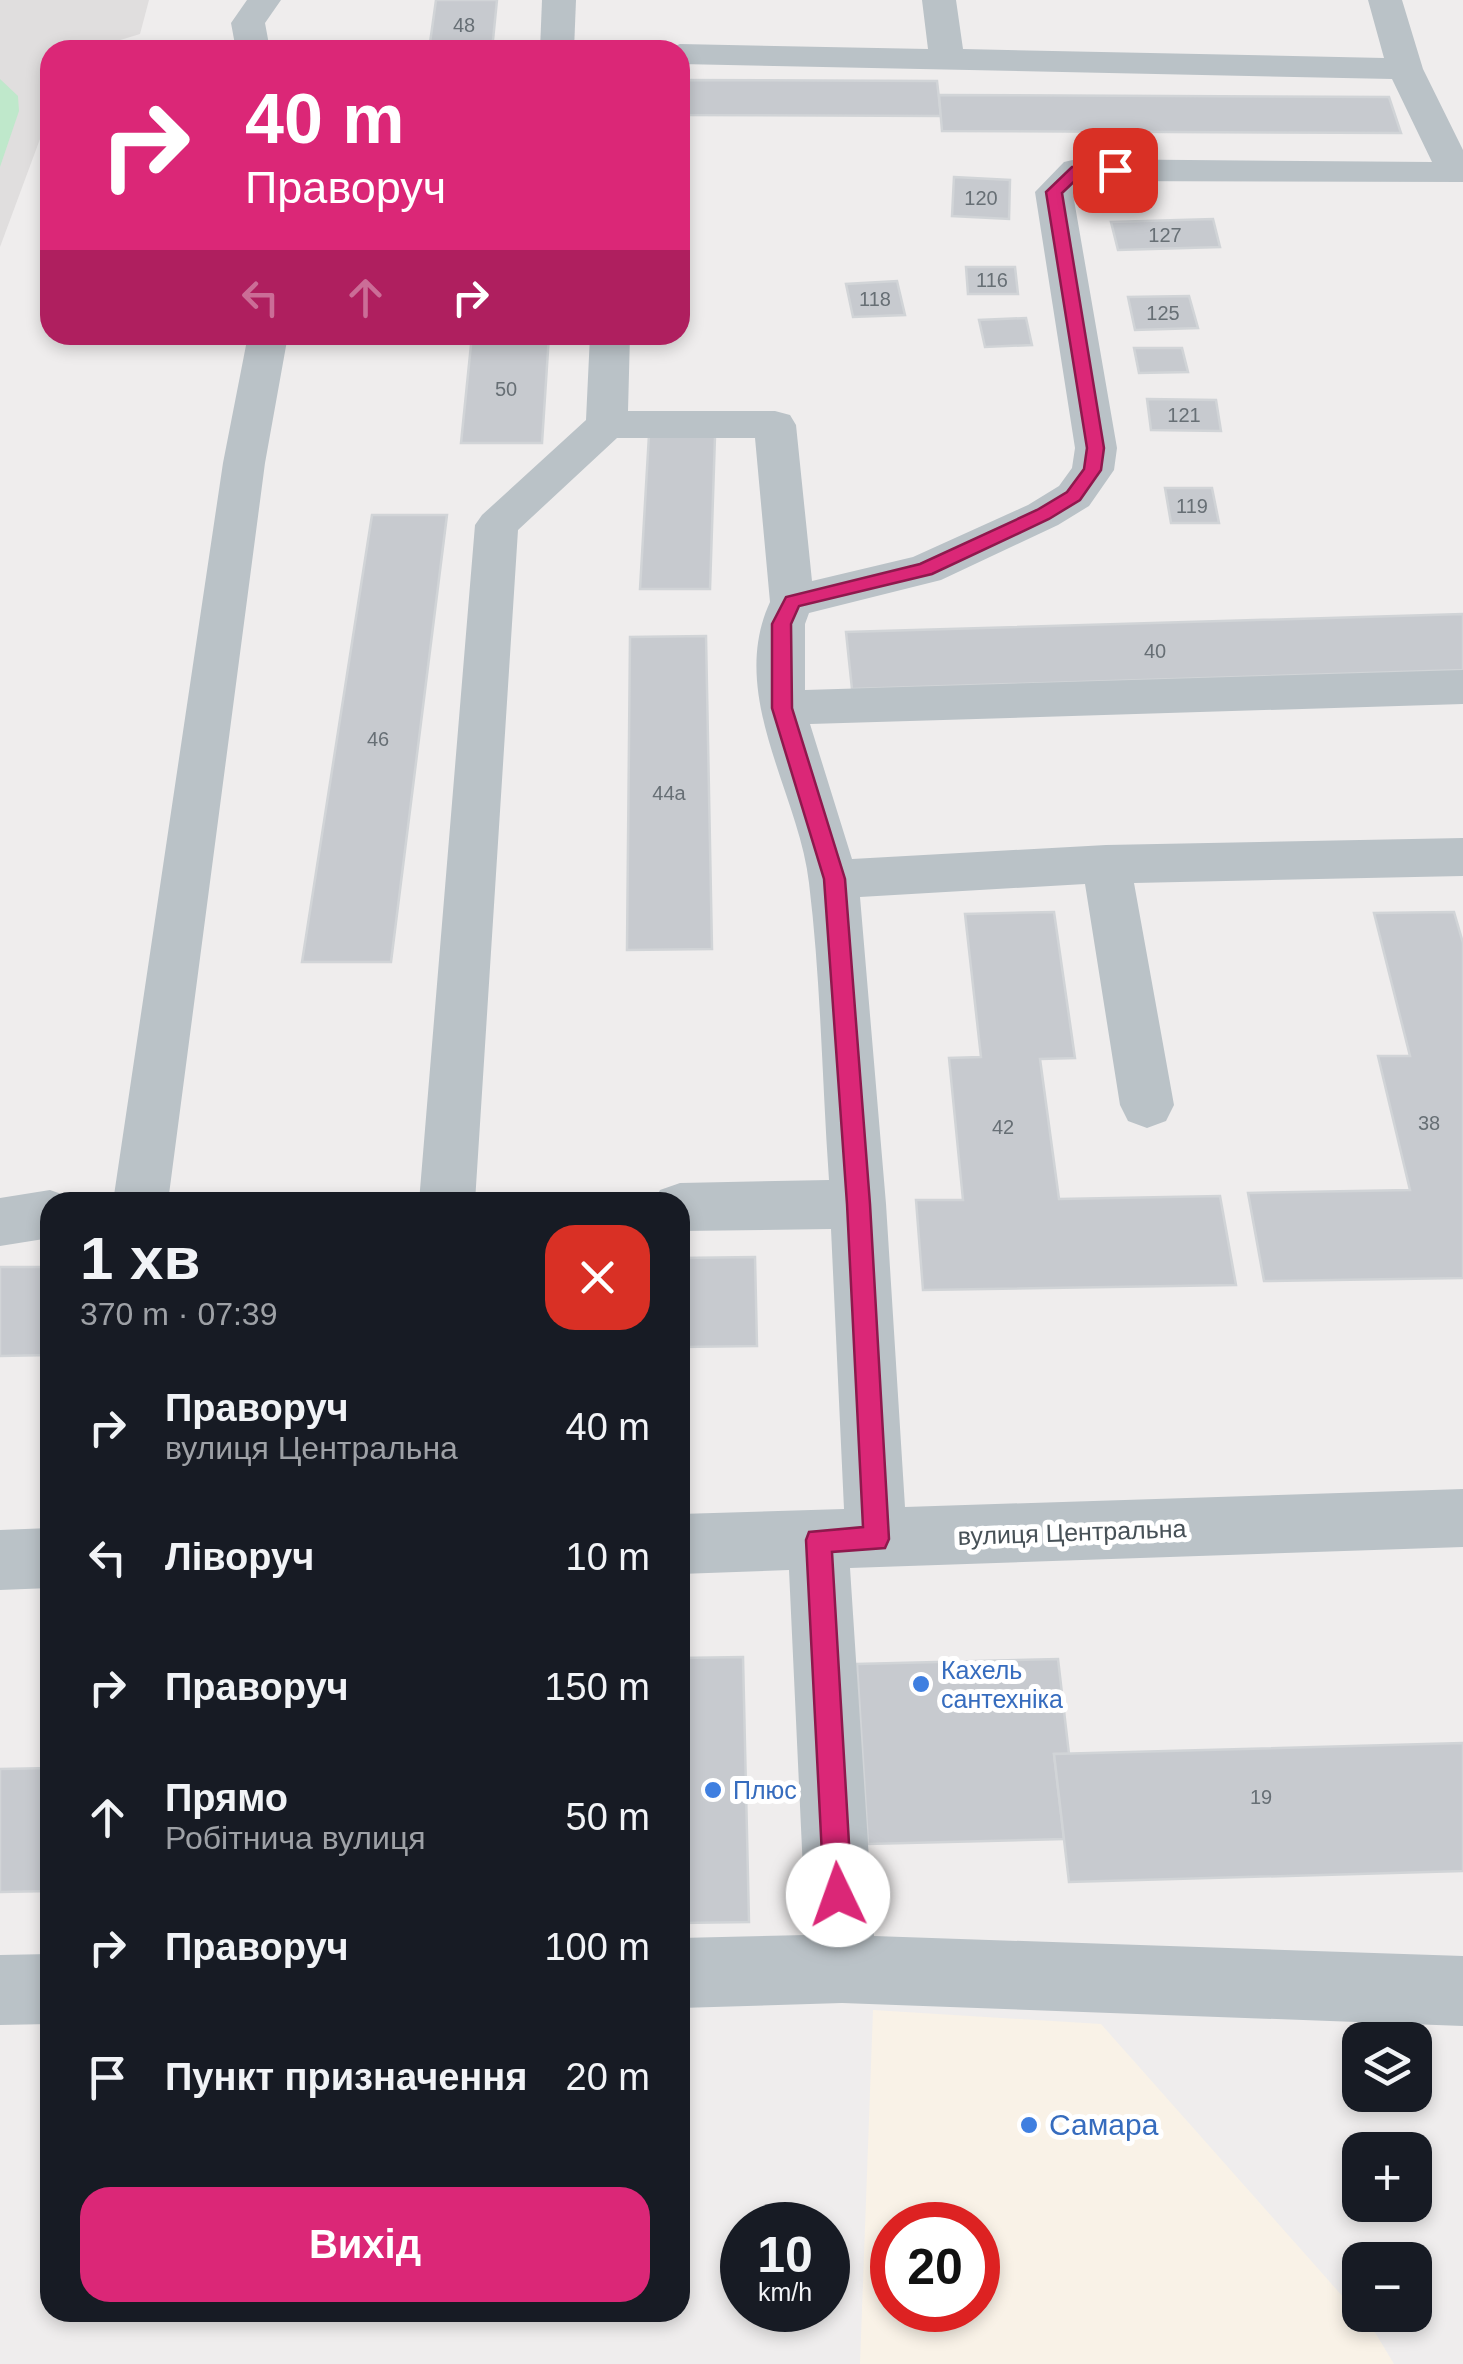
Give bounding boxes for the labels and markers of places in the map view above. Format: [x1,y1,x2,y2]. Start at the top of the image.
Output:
pin [1073,128,1158,213]
place label: Кахель сантехніка [941,1656,1063,1713]
marker: Кахель сантехніка [910,1673,932,1695]
place label: Плюс [733,1776,797,1804]
marker: Плюс [702,1779,724,1801]
place label: Самара [1049,2108,1159,2141]
marker: Самара [1018,2114,1040,2136]

